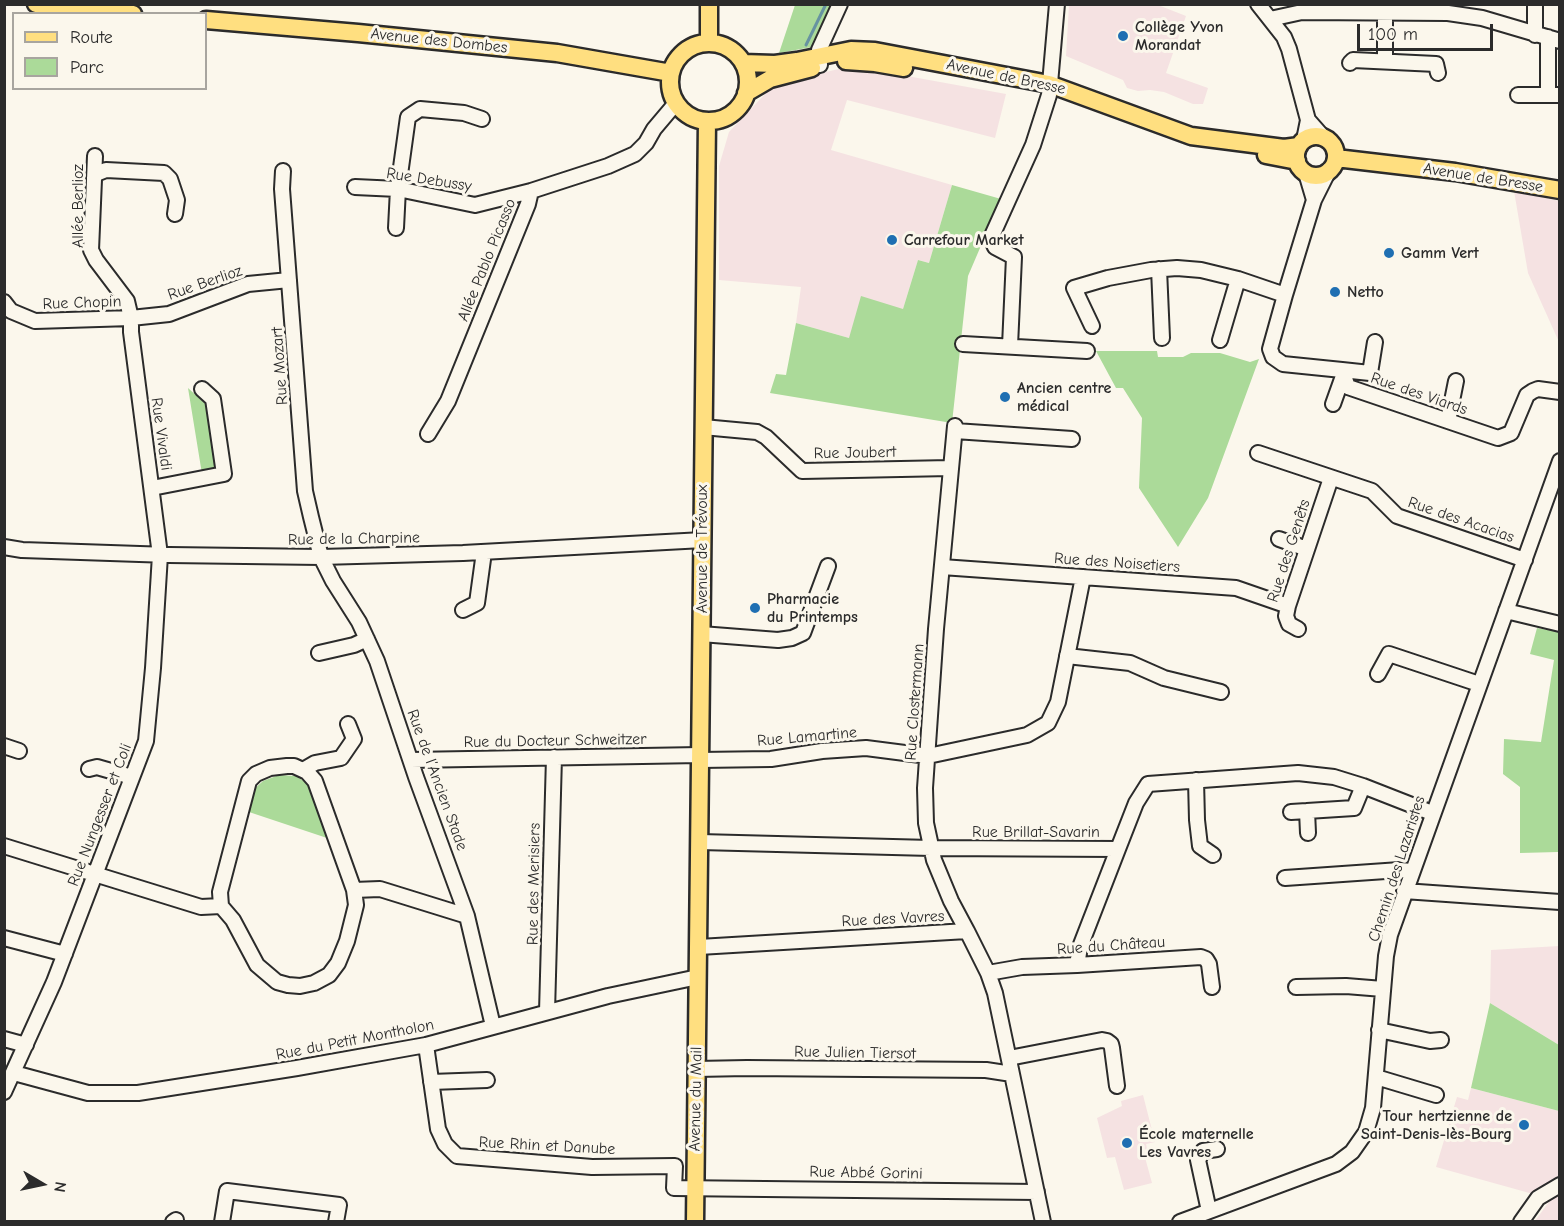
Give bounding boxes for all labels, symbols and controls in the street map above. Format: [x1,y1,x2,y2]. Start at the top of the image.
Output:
legend [12,12,207,90]
scale bar [1360,12,1496,50]
place label: Collège Yvon Morandat [1135,17,1223,55]
street label: Avenue des Dombes [370,24,508,58]
text: 100 m [1368,24,1418,45]
text: Route [70,27,113,48]
marker: Collège Yvon Morandat [1116,29,1130,43]
street label: Avenue de Bresse [945,55,1067,99]
text: Parc [70,57,104,78]
street label: Avenue de Bresse [1422,159,1544,197]
street label: Allée Berlioz [68,164,88,248]
street label: Rue Debussy [385,164,473,196]
street label: Allée Pablo Picasso [454,196,520,324]
place label: Carrefour Market [904,230,1024,250]
marker: Carrefour Market [885,233,899,247]
place label: Gamm Vert [1401,243,1479,263]
marker: Gamm Vert [1382,246,1396,260]
street label: Rue Berlioz [165,261,245,305]
place label: Netto [1347,282,1384,302]
marker: Netto [1328,285,1342,299]
street label: Rue Chopin [42,292,122,314]
street label: Rue Mozart [268,326,292,406]
street label: Rue des Viards [1368,368,1470,420]
place label: Ancien centre médical [1017,378,1111,416]
marker: Ancien centre médical [998,390,1012,404]
street label: Rue Vivaldi [146,396,176,472]
street label: Rue Joubert [814,443,896,463]
street label: Avenue de Trévoux [692,485,712,613]
street label: Rue des Acacias [1405,493,1517,547]
street label: Rue des Genêts [1263,497,1315,605]
street label: Rue de la Charpine [288,528,420,550]
street label: Rue des Noisetiers [1053,549,1181,577]
place label: Pharmacie du Printemps [767,589,858,627]
marker: Pharmacie du Printemps [748,601,762,615]
street label: Rue Clostermann [901,643,929,761]
street label: Rue de l’Ancien Stade [403,707,471,853]
street label: Rue Lamartine [756,723,858,751]
street label: Rue du Docteur Schweitzer [463,730,647,752]
street label: Rue Nungesser et Coli [64,741,136,889]
street label: Chemin des Lazaristes [1364,794,1430,944]
street label: Rue Brillat-Savarin [972,822,1100,842]
street label: Rue des Merisiers [523,823,545,945]
street label: Rue des Vavres [841,907,945,931]
street label: Rue du Château [1056,933,1166,959]
street label: Rue du Petit Montholon [274,1015,436,1065]
street label: Rue Julien Tiersot [794,1042,916,1064]
street label: Avenue du Mail [685,1046,707,1152]
place label: Tour hertzienne de Saint-Denis-lès-Bourg [1361,1106,1512,1144]
marker: Tour hertzienne de Saint-Denis-lès-Bourg [1517,1118,1531,1132]
place label: École maternelle Les Vavres [1139,1124,1254,1162]
street label: Rue Rhin et Danube [478,1133,616,1159]
marker: École maternelle Les Vavres [1120,1136,1134,1150]
north arrow [12,1154,72,1214]
street label: Rue Abbé Gorini [809,1162,923,1184]
text: N [50,1180,69,1193]

